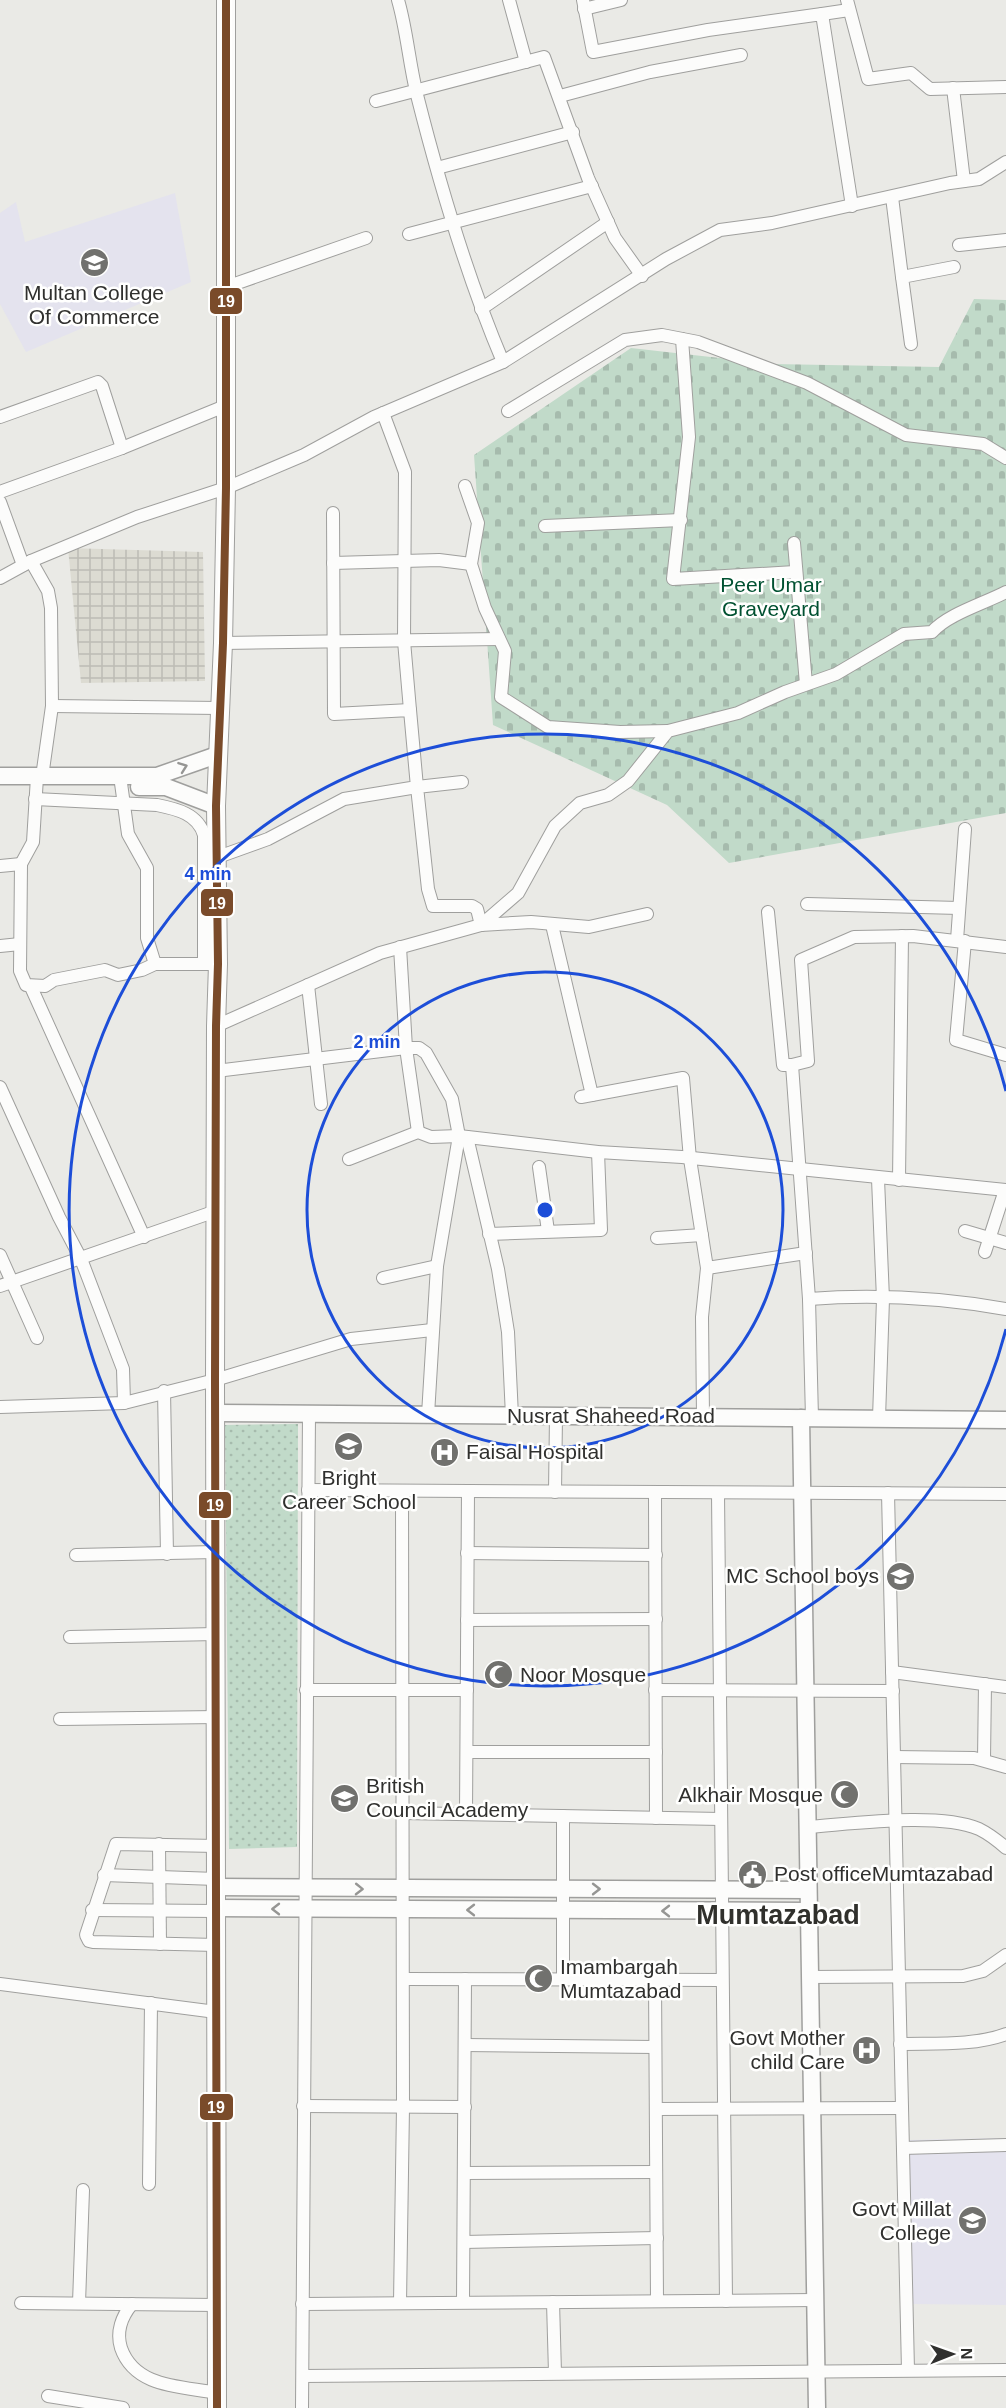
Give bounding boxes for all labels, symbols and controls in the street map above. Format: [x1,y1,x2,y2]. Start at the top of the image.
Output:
school or university icon: Multan College Of Commerce [78,246,110,278]
place label: Multan College Of Commerce [24,281,164,328]
line badge: 19 [209,287,243,315]
text: 19 [217,293,235,310]
park label: Peer Umar Graveyard [720,573,822,620]
one-way arrow [177,761,188,774]
text: 4 min [184,864,232,884]
line badge: 19 [200,888,234,917]
text: 19 [208,895,226,912]
text: 2 min [353,1032,401,1052]
centre of rings [535,1200,555,1220]
street label: Nusrat Shaheed Road [507,1404,715,1427]
school or university icon: Bright Career School [333,1431,365,1463]
hospital icon: Faisal Hospital [429,1436,461,1468]
place label: Faisal Hospital [466,1440,604,1463]
place label: Bright Career School [282,1466,416,1513]
line badge: 19 [198,1491,232,1519]
text: 19 [206,1497,224,1514]
school or university icon: MC School boys [884,1560,916,1592]
place label: MC School boys [726,1564,879,1587]
mosque icon: Noor Mosque [483,1659,515,1691]
place label: Noor Mosque [520,1663,646,1686]
place label: British Council Academy [366,1774,529,1821]
mosque icon: Alkhair Mosque [828,1779,860,1811]
school or university icon: British Council Academy [329,1782,361,1814]
place label: Alkhair Mosque [678,1783,823,1806]
public building icon: Post officeMumtazabad [737,1858,769,1890]
place label: Post officeMumtazabad [774,1862,993,1885]
one-way arrow [354,1882,363,1895]
one-way arrow [591,1883,600,1895]
district label: Mumtazabad [696,1900,860,1930]
one-way arrow [271,1903,280,1915]
one-way arrow [466,1904,475,1916]
one-way arrow [661,1904,670,1917]
place label: Imambargah Mumtazabad [560,1955,681,2002]
mosque icon: Imambargah Mumtazabad [523,1963,555,1995]
place label: Govt Mother child Care [729,2026,845,2073]
hospital icon: Govt Mother child Care [850,2034,882,2066]
line badge: 19 [199,2093,234,2121]
text: 19 [207,2099,225,2116]
place label: Govt Millat College [852,2197,951,2244]
school or university icon: Govt Millat College [956,2205,988,2237]
north arrow [922,2324,982,2384]
text: N [958,2348,975,2360]

